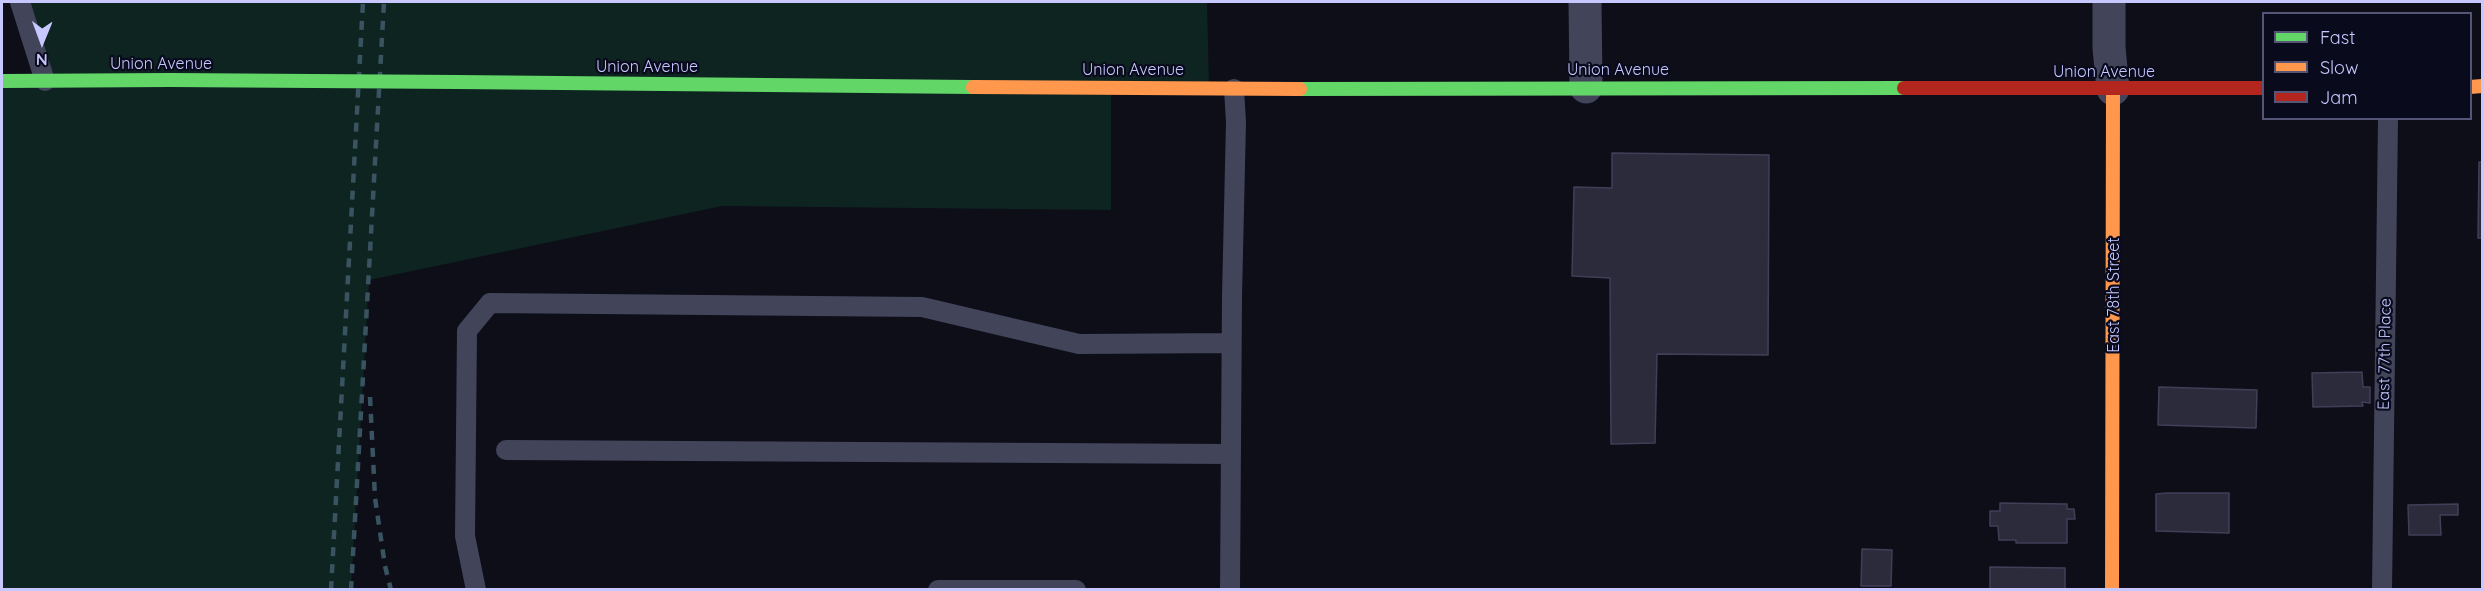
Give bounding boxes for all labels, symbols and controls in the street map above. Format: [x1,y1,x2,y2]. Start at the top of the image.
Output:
north arrow [12,12,72,72]
legend [2262,12,2472,120]
text: Fast [2320,26,2355,49]
text: N [36,50,48,70]
street label: Union Avenue [110,54,212,74]
text: Slow [2320,56,2358,79]
street label: Union Avenue [596,57,698,77]
street label: Union Avenue [1082,60,1184,80]
street label: Union Avenue [1567,60,1669,80]
street label: Union Avenue [2053,62,2155,82]
text: Jam [2320,86,2358,109]
street label: East 78th Street [2104,237,2124,353]
street label: East 77th Place [2374,298,2396,410]

